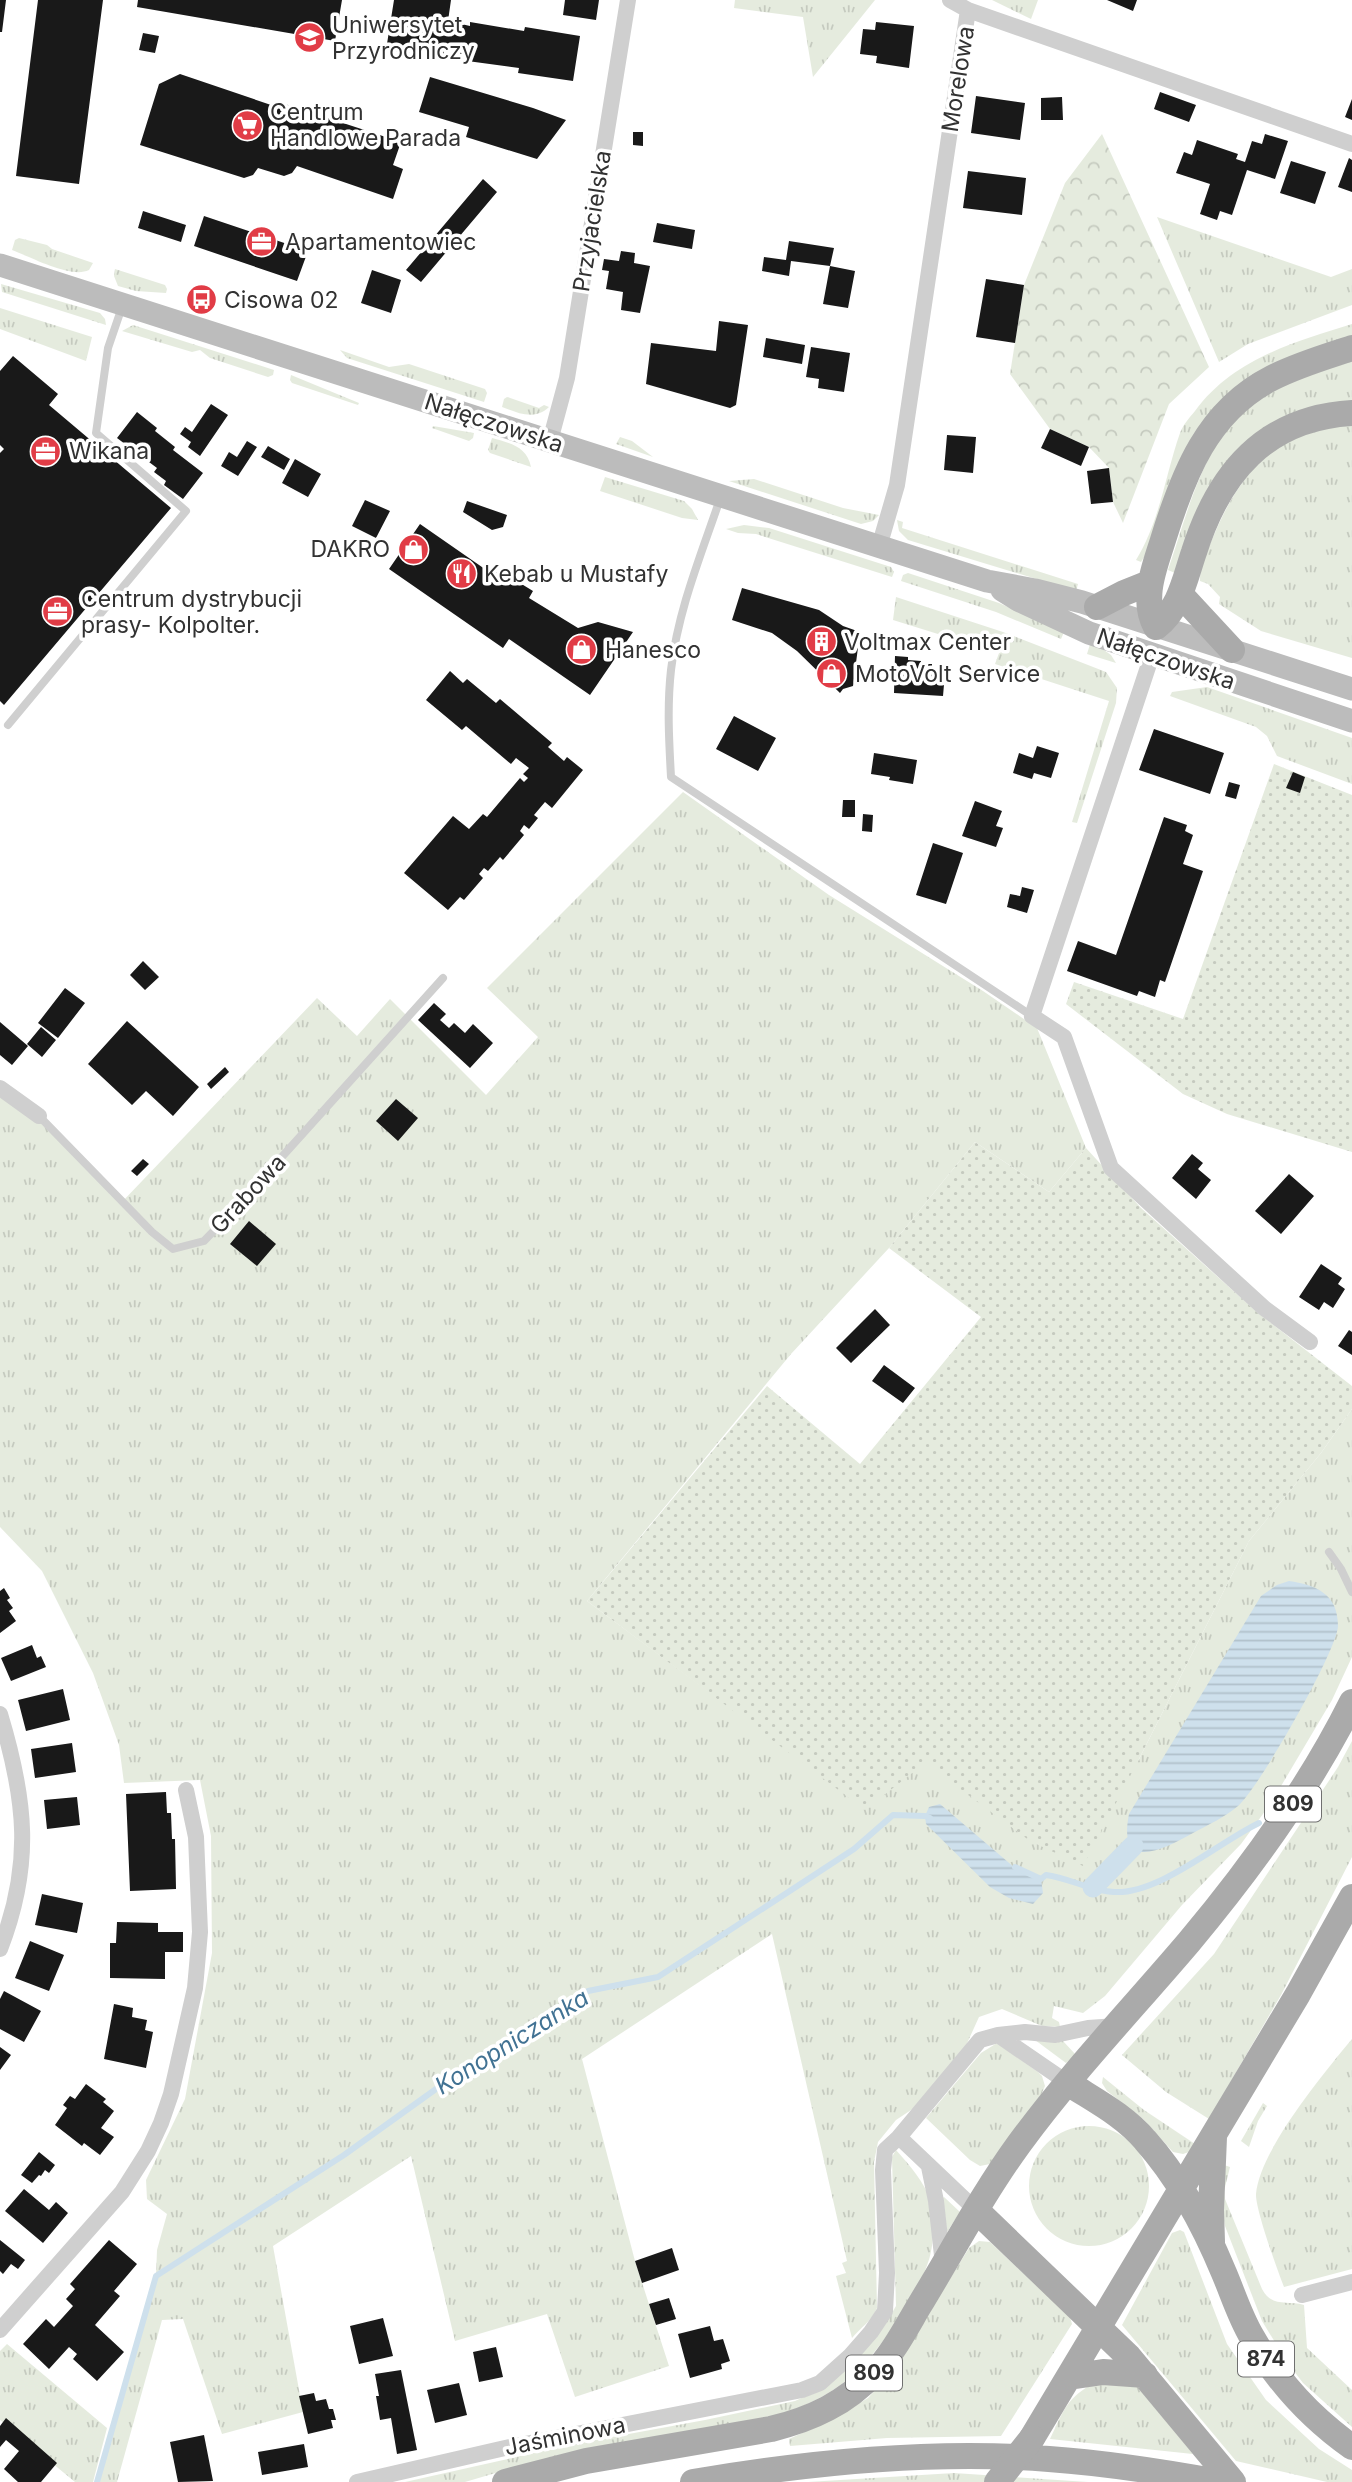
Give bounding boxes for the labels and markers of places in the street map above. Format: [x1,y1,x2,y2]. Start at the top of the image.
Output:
place label: Uniwersytet Przyrodniczy [332,11,475,65]
school or university icon: Uniwersytet Przyrodniczy [292,21,326,55]
place label: Centrum Handlowe Parada [270,98,461,152]
supermarket icon: Centrum Handlowe Parada [230,108,264,142]
office icon: Apartamentowiec [245,225,279,259]
place label: Apartamentowiec [285,228,476,256]
bus stop icon: Cisowa 02 [184,283,218,317]
place label: Cisowa 02 [224,286,339,314]
office icon: Wikana [29,434,63,468]
place label: Wikana [69,437,149,465]
shop icon: DAKRO [396,532,430,566]
place label: DAKRO [310,535,390,563]
restaurant icon: Kebab u Mustafy [444,557,478,591]
place label: Kebab u Mustafy [484,560,668,588]
place label: Centrum dystrybucji prasy- Kolpolter. [81,585,302,639]
office icon: Centrum dystrybucji prasy- Kolpolter. [41,595,75,629]
building icon: Voltmax Center [804,625,838,659]
place label: Voltmax Center [844,628,1012,656]
shop icon: Hanesco [565,633,599,667]
place label: Hanesco [605,636,701,664]
shop icon: MotoVolt Service [815,657,849,691]
place label: MotoVolt Service [855,660,1040,688]

